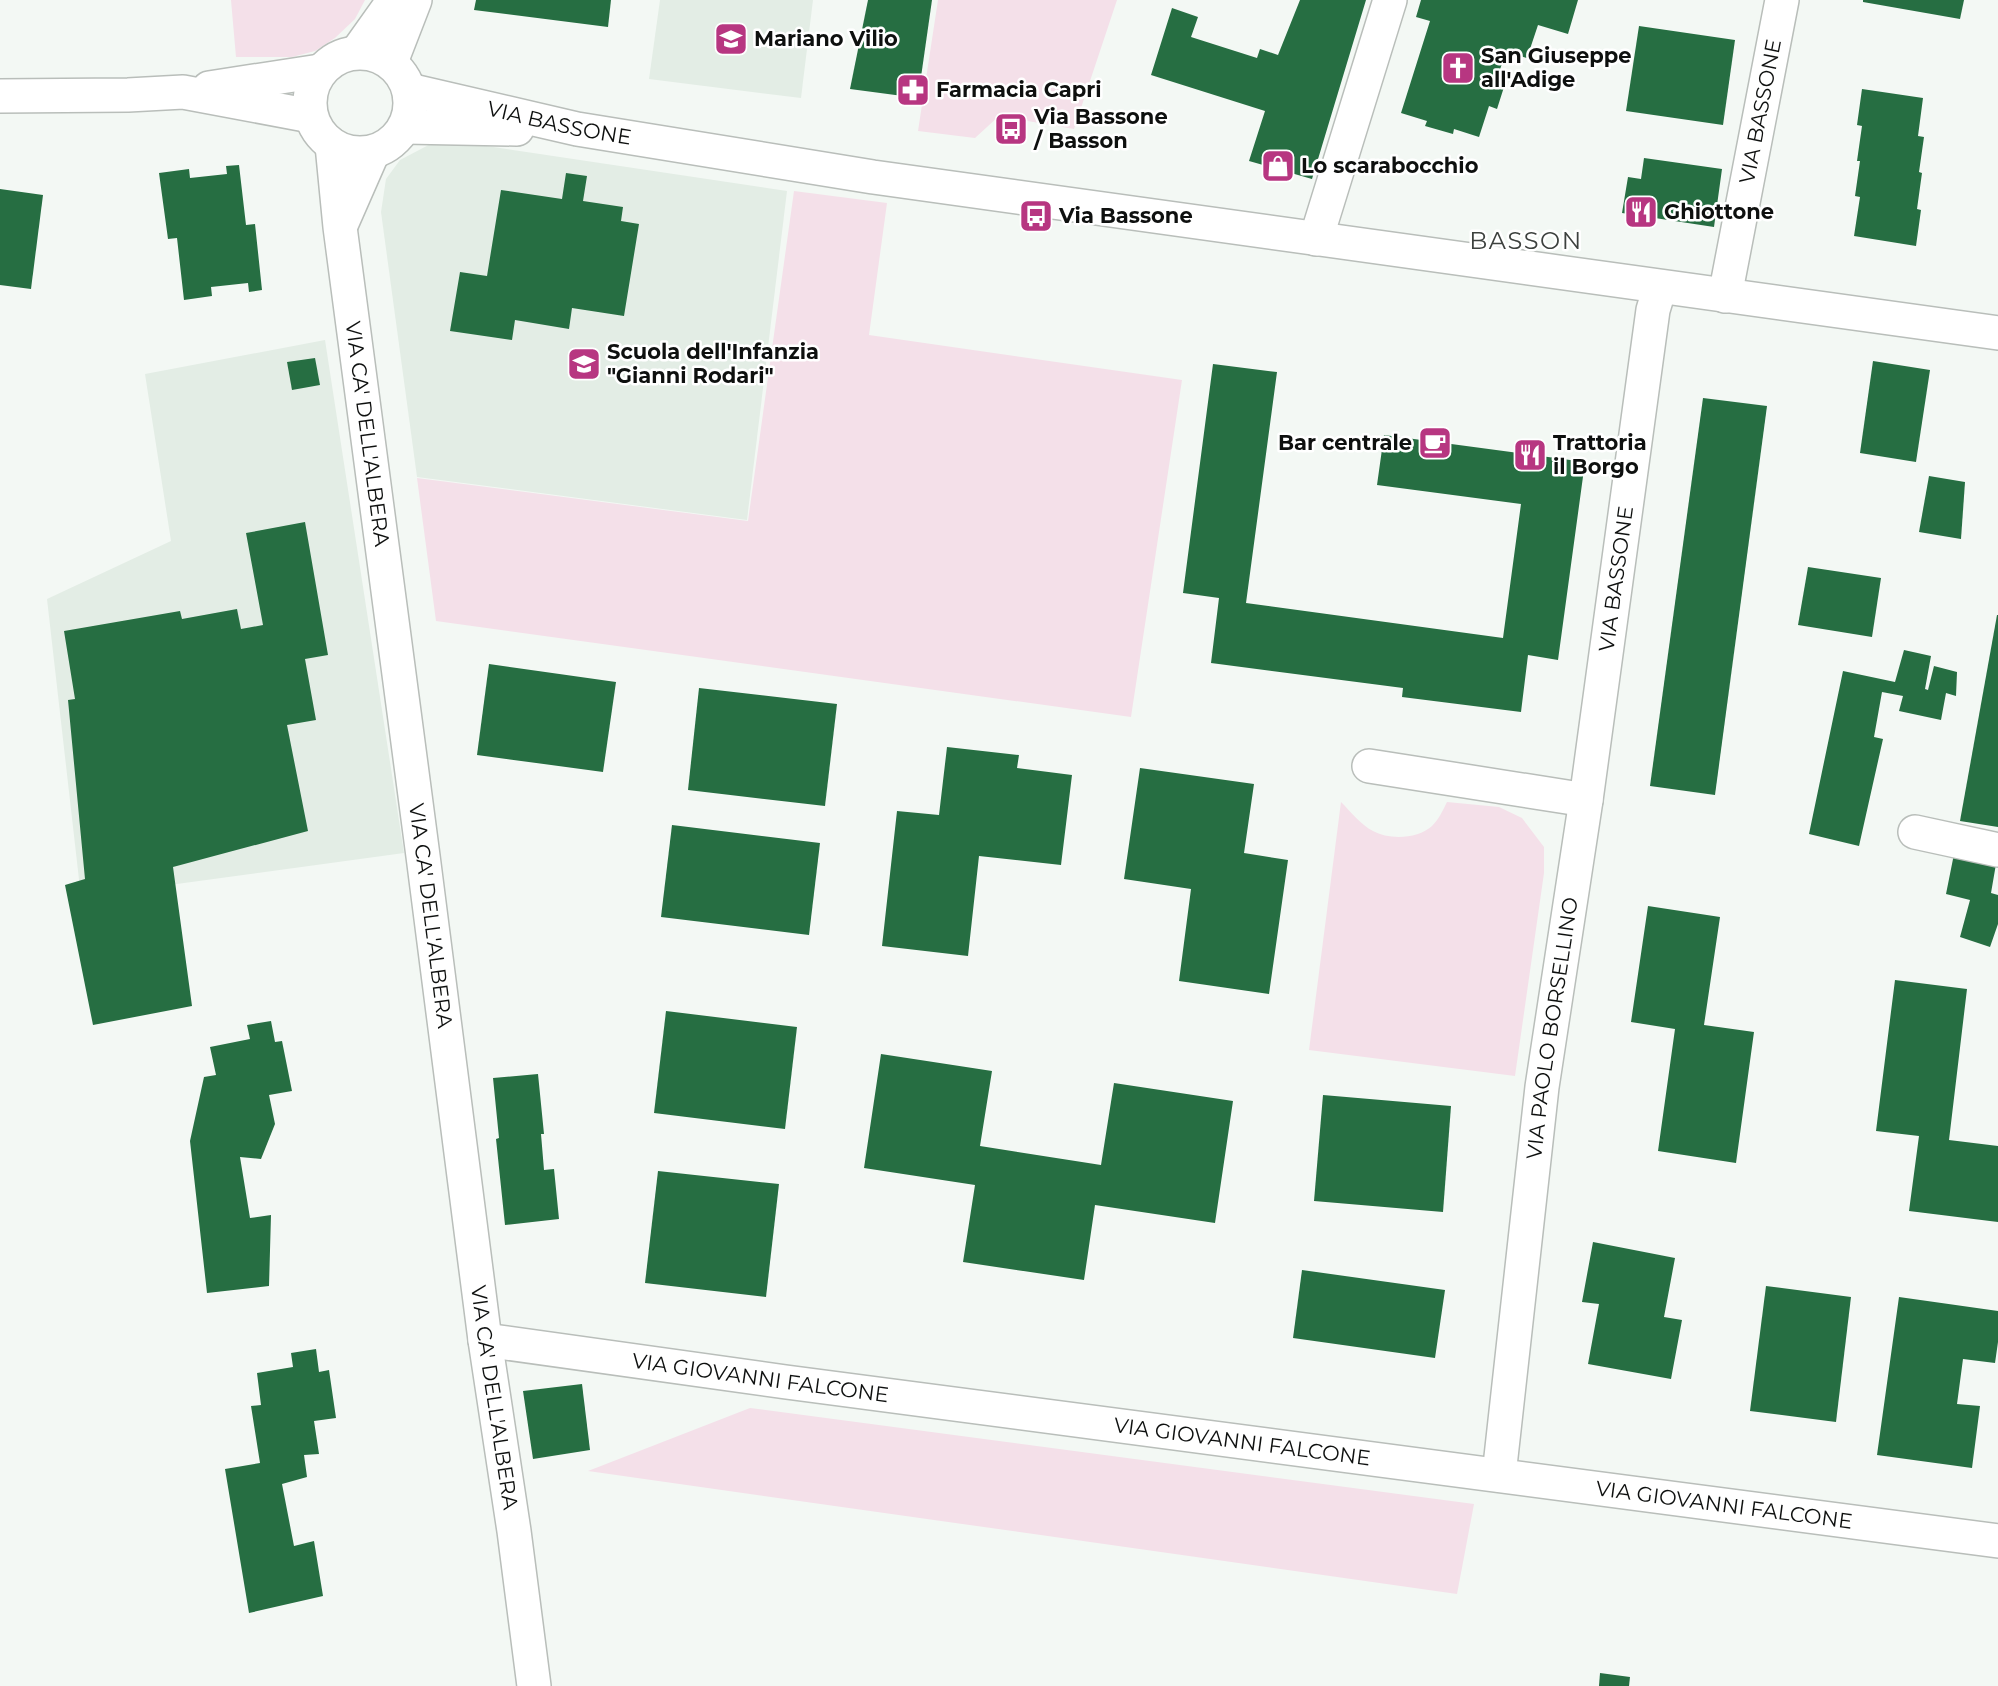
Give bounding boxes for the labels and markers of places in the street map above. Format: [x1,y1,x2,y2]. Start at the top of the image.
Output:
school or university icon: Mariano Vilio [713,21,749,57]
place label: Mariano Vilio [754,26,898,51]
place label: San Giuseppe all'Adige [1481,43,1631,92]
church icon: San Giuseppe all'Adige [1440,50,1476,86]
pharmacy icon: Farmacia Capri [895,72,931,108]
place label: Farmacia Capri [936,77,1102,102]
place label: Via Bassone / Basson [1033,104,1168,153]
bus stop icon: Via Bassone / Basson [993,111,1029,147]
shop icon: Lo scarabocchio [1260,148,1296,184]
place label: Lo scarabocchio [1301,153,1479,178]
restaurant icon: Ghiottone [1623,194,1659,230]
bus stop icon: Via Bassone [1018,198,1054,234]
place label: Ghiottone [1664,199,1774,224]
place label: Via Bassone [1058,203,1193,228]
place label: Scuola dell'Infanzia "Gianni Rodari" [607,339,819,388]
school or university icon: Scuola dell'Infanzia "Gianni Rodari" [566,346,602,382]
cafe icon: Bar centrale [1417,425,1453,461]
place label: Bar centrale [1278,430,1412,455]
place label: Trattoria il Borgo [1553,430,1647,479]
restaurant icon: Trattoria il Borgo [1512,437,1548,473]

